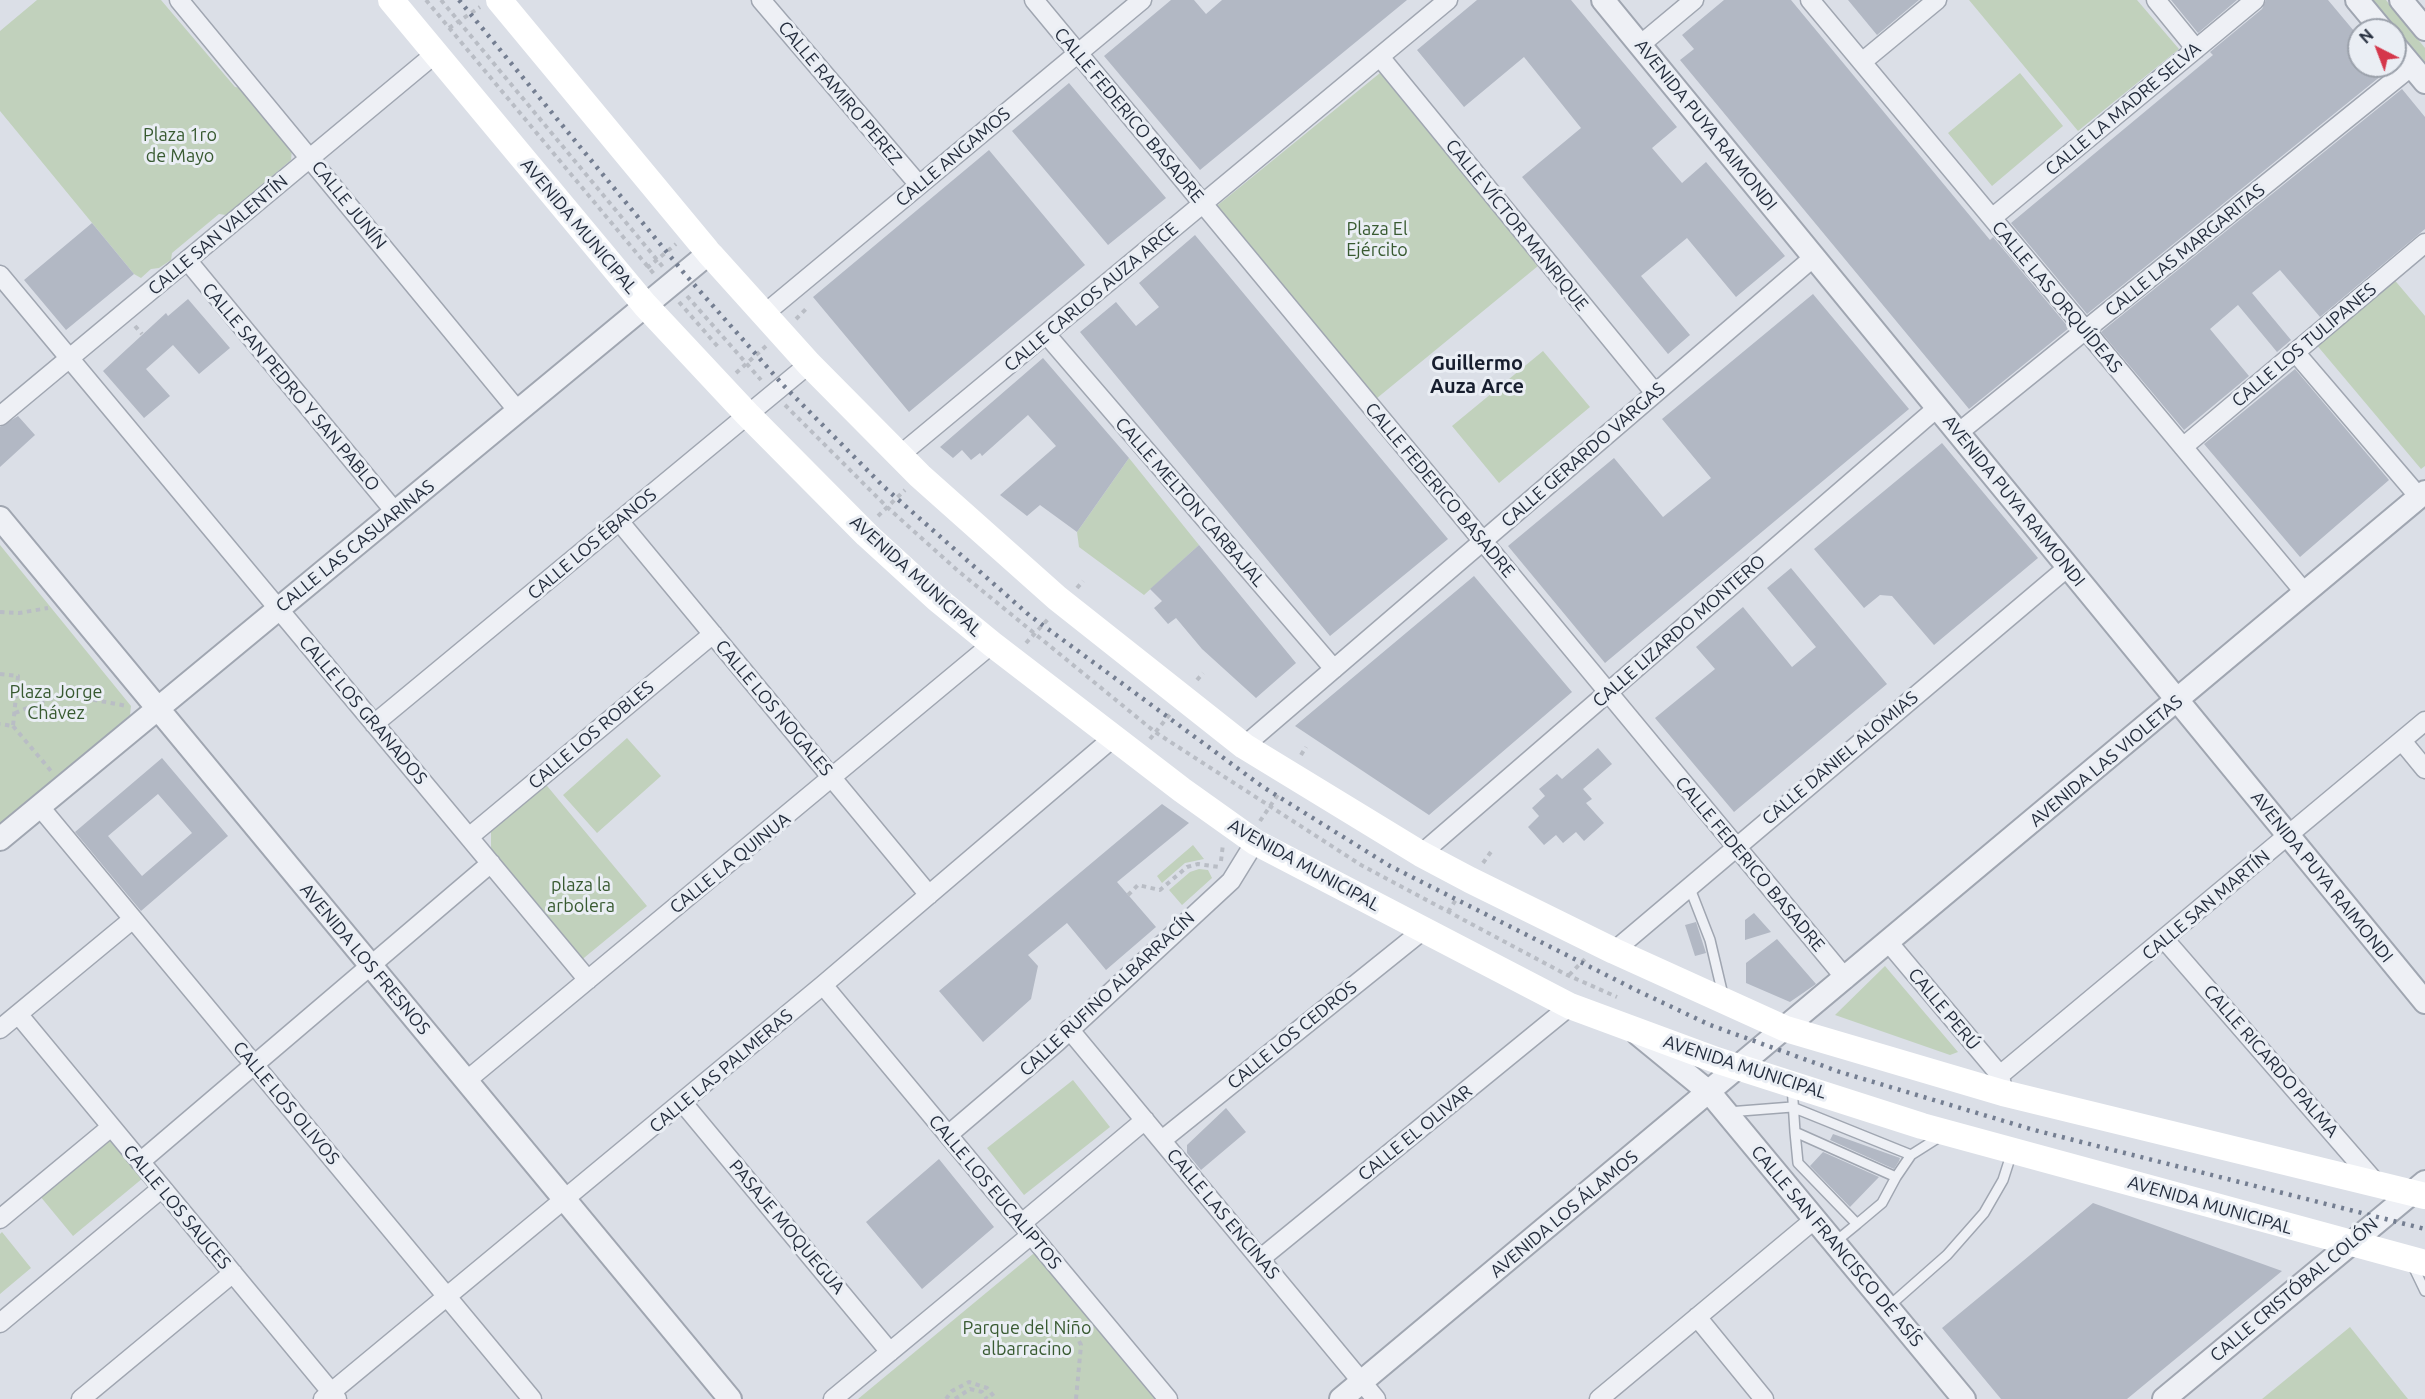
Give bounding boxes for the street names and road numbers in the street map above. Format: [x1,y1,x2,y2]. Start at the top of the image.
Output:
street label: CALLE RAMIRO PEREZ [774,17,906,169]
street label: CALLE FEDERICO BASADRE [1050,23,1208,207]
street label: AVENIDA PUYA RAIMONDI [1630,35,1782,215]
street label: CALLE LA MADRE SELVA [2041,38,2205,180]
street label: CALLE ANGAMOS [891,103,1015,211]
street label: CALLE VÍCTOR MANRIQUE [1441,135,1593,315]
street label: AVENIDA MUNICIPAL [516,154,642,298]
street label: CALLE JUNÍN [307,157,391,253]
street label: CALLE SAN VALENTÍN [144,170,292,300]
street label: CALLE LAS MARGARITAS [2101,179,2269,321]
street label: CALLE LAS ORQUÍDEAS [1987,217,2127,377]
street label: CALLE CARLOS AUZA ARCE [1000,218,1182,376]
street label: CALLE LOS TULIPANES [2227,278,2381,412]
street label: CALLE SAN PEDRO Y SAN PABLO [198,279,384,495]
street label: CALLE GERARDO VARGAS [1497,378,1669,532]
street label: CALLE FEDERICO BASADRE [1361,398,1519,582]
street label: AVENIDA PUYA RAIMONDI [1938,411,2090,591]
street label: CALLE MELTON CARBAJAL [1111,413,1269,591]
street label: CALLE LAS CASUARINAS [271,475,439,617]
street label: CALLE LOS ÉBANOS [523,484,661,604]
street label: AVENIDA MUNICIPAL [846,511,986,641]
street label: CALLE LIZARDO MONTERO [1588,550,1770,712]
street label: CALLE LOS GRANADOS [294,631,432,789]
street label: CALLE LOS NOGALES [711,636,837,780]
street label: CALLE LOS ROBLES [524,676,658,794]
street label: CALLE DANIEL ALOMIAS [1758,687,1922,829]
street label: AVENIDA LAS VIOLETAS [2025,691,2187,831]
street label: CALLE FEDERICO BASADRE [1671,772,1829,956]
street label: AVENIDA PUYA RAIMONDI [2246,787,2398,967]
street label: CALLE LA QUINUA [665,808,795,918]
street label: AVENIDA MUNICIPAL [1224,814,1384,916]
street label: CALLE SAN MARTÍN [2138,845,2274,965]
street label: AVENIDA LOS FRESNOS [295,879,435,1039]
street label: CALLE RUFINO ALBARRACÍN [1015,907,1199,1081]
street label: CALLE PERÚ [1904,964,1984,1054]
street label: CALLE LOS CEDROS [1223,976,1361,1094]
street label: CALLE RICARDO PALMA [2199,980,2343,1142]
street label: CALLE LAS PALMERAS [645,1005,797,1137]
street label: AVENIDA MUNICIPAL [1661,1030,1829,1104]
street label: CALLE LOS OLIVOS [228,1037,344,1169]
street label: CALLE EL OLIVAR [1354,1080,1476,1186]
street label: CALLE LOS EUCALIPTOS [924,1110,1066,1274]
street label: CALLE LOS SAUCES [119,1140,235,1274]
street label: CALLE SAN FRANCISCO DE ASÍS [1746,1141,1928,1351]
street label: CALLE LAS ENCINAS [1162,1144,1284,1284]
street label: AVENIDA LOS ÁLAMOS [1486,1146,1642,1282]
street label: PASAJE MOQUEGUA [725,1156,849,1298]
street label: AVENIDA MUNICIPAL [2125,1171,2295,1239]
street label: CALLE CRISTÓBAL COLÓN [2206,1214,2382,1366]

